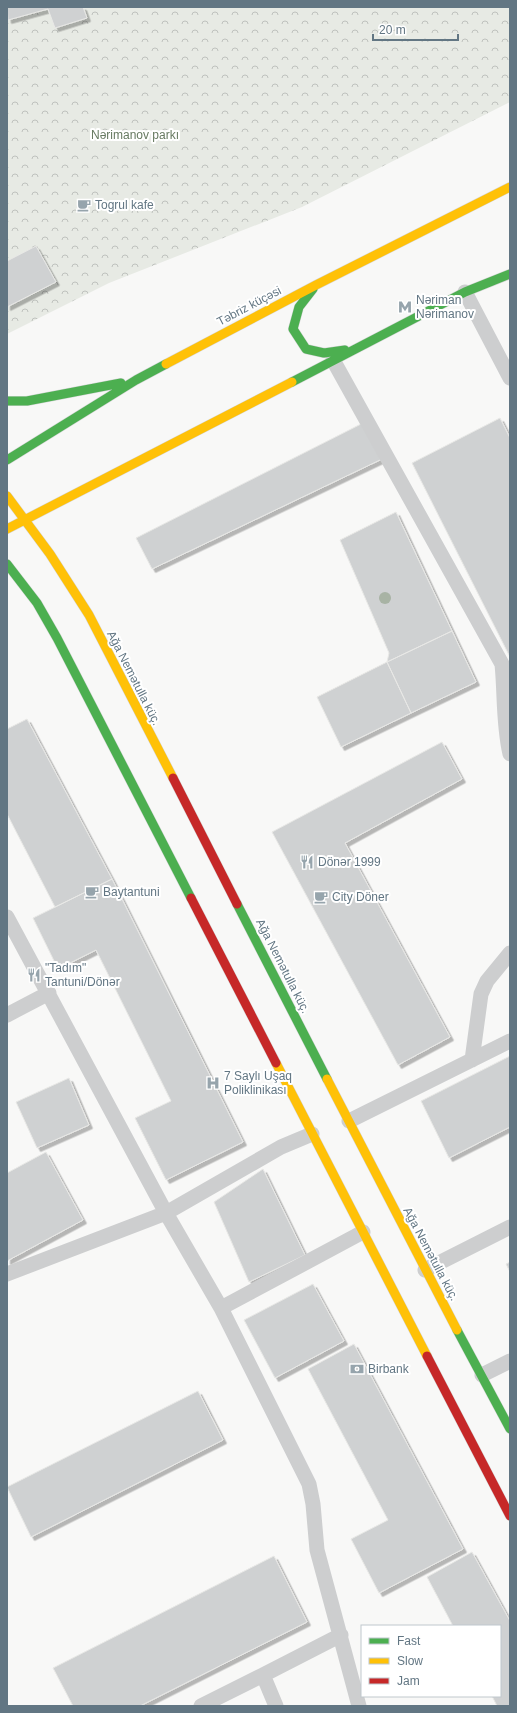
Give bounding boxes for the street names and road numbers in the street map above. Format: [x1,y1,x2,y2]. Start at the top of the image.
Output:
street label: Təbriz küçəsi [215,283,283,329]
street label: Ağa Nemətulla küç. [104,628,164,728]
street label: Ağa Nemətulla küç. [253,916,313,1016]
street label: Ağa Nemətulla küç. [400,1205,462,1303]

